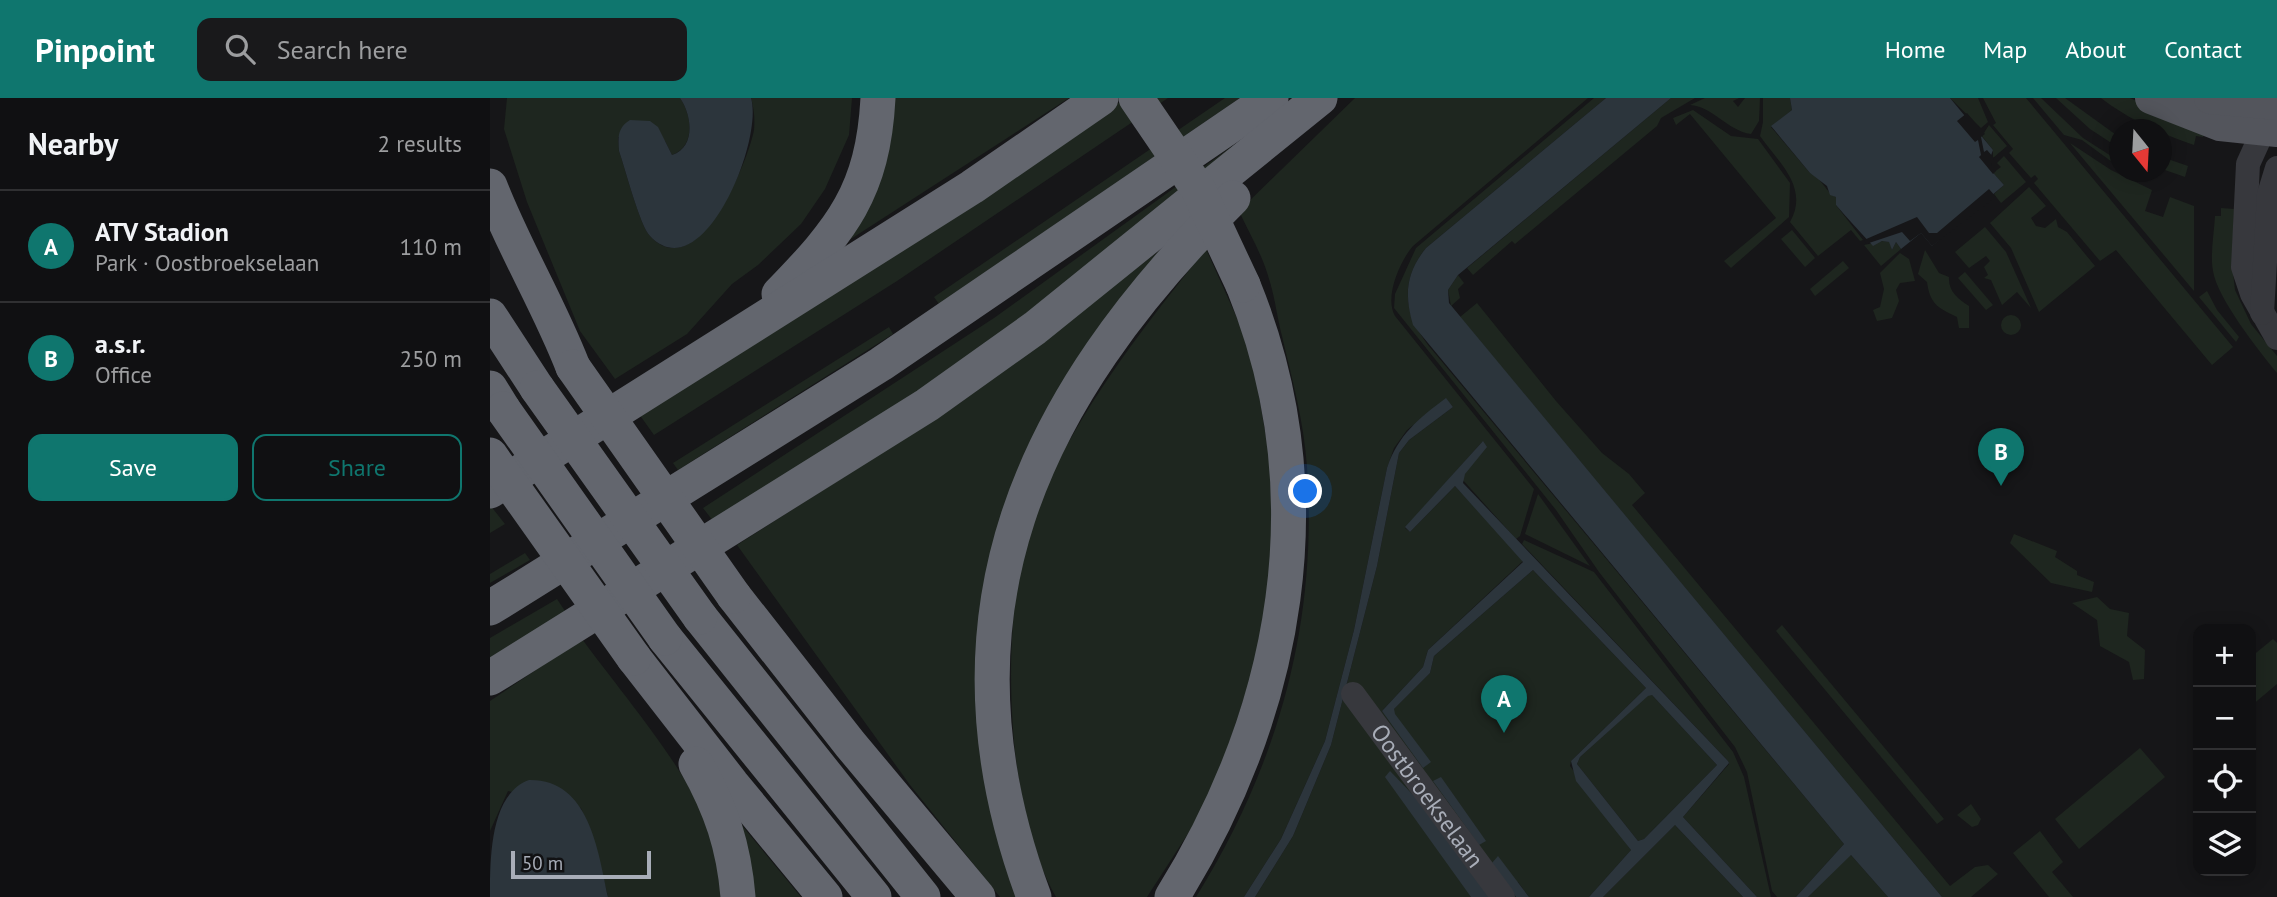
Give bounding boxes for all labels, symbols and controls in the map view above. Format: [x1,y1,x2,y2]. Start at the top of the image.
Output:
search box [197,18,687,81]
text: Pinpoint [35,28,155,71]
icon: search [221,30,259,68]
text: Search here [277,33,408,66]
text: Home [1885,34,1945,65]
text: Map [1983,34,2027,65]
text: About [2065,34,2126,65]
text: Contact [2164,34,2242,65]
north arrow [2109,119,2172,182]
text: Nearby [28,124,118,163]
text: 2 results [378,129,462,158]
text: ATV Stadion [95,215,229,248]
text: A [44,232,58,261]
text: 110 m [400,232,462,261]
text: Park · Oostbroekselaan [95,248,319,277]
text: a.s.r. [95,327,146,360]
text: B [44,344,58,373]
text: 250 m [400,344,462,373]
text: Office [95,360,152,389]
pin: B [1978,428,2024,486]
button: Save [28,434,238,501]
button: Share [252,434,462,501]
your location [1288,474,1322,508]
map controls [2193,624,2256,876]
button: + [2193,624,2256,687]
pin: A [1481,675,1527,733]
button: − [2193,687,2256,750]
street label: Oostbroekselaan [1364,717,1491,874]
button: locate [2193,750,2256,813]
button: layers [2193,813,2256,876]
scale bar [511,848,651,880]
text: 50 m [522,851,563,875]

